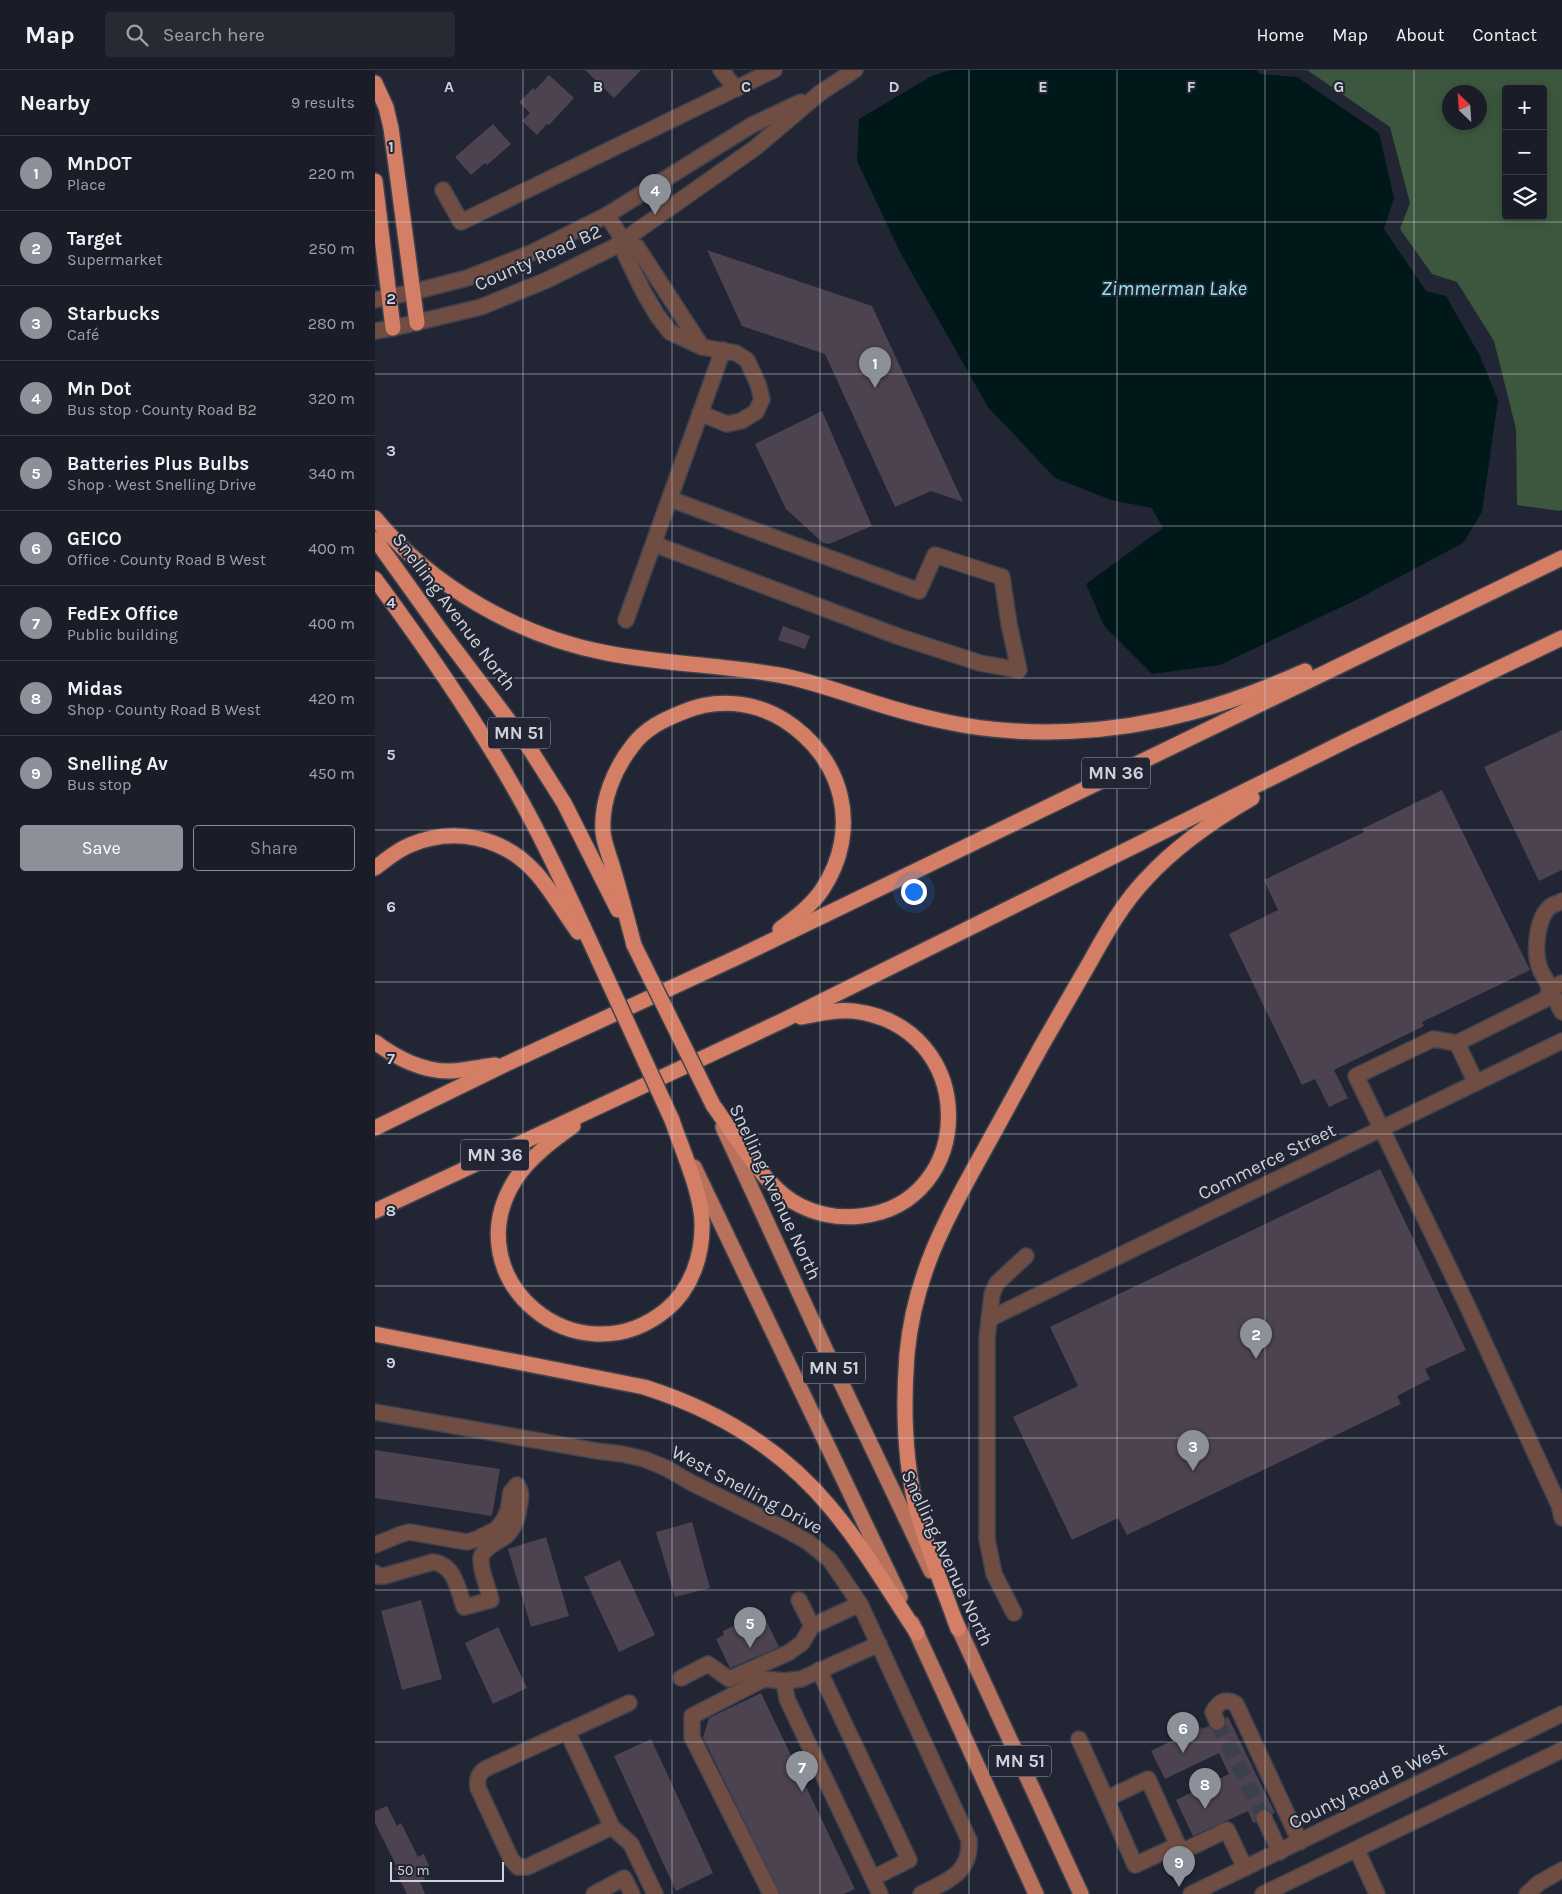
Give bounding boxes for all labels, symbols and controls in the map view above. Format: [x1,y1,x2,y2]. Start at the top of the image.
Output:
search box [105,12,455,57]
text: Map [25,21,75,49]
icon: search [123,21,151,49]
text: Search here [163,24,265,46]
text: Home [1256,24,1304,46]
text: Map [1332,24,1368,46]
text: About [1396,24,1445,46]
text: Contact [1473,24,1537,46]
text: A [444,77,454,96]
text: B [593,77,603,96]
text: C [741,77,751,96]
text: D [889,77,900,96]
text: E [1038,77,1048,96]
text: F [1187,77,1196,96]
text: G [1334,77,1344,96]
north arrow [1442,85,1487,130]
map controls [1502,85,1547,220]
button: + [1502,85,1547,130]
text: Nearby [20,91,90,115]
text: 9 results [291,93,355,112]
button: − [1502,130,1547,175]
text: 1 [388,137,394,156]
text: MnDOT [67,153,132,175]
text: 1 [33,164,39,183]
text: 220 m [308,164,355,183]
pin: 4 [639,174,671,215]
text: Place [67,175,106,194]
button: layers [1502,175,1547,220]
street label: County Road B2 [471,220,605,296]
text: Target [67,228,122,250]
text: 2 [31,239,41,258]
text: 250 m [308,239,355,258]
text: Supermarket [67,250,163,269]
water label: Zimmerman Lake [1101,277,1247,300]
text: 2 [386,289,396,308]
text: Starbucks [67,303,160,325]
text: 3 [31,314,41,333]
text: 280 m [308,314,355,333]
text: Café [67,325,99,344]
pin: 1 [859,347,891,388]
text: Mn Dot [67,378,132,400]
text: 4 [31,389,41,408]
text: 320 m [308,389,355,408]
text: Bus stop · County Road B2 [67,400,257,419]
text: 3 [386,441,396,460]
text: Batteries Plus Bulbs [67,453,249,475]
text: 5 [31,464,41,483]
text: 340 m [308,464,355,483]
text: Shop · West Snelling Drive [67,475,256,494]
text: GEICO [67,528,122,550]
street label: Snelling Avenue North [388,529,520,695]
text: 6 [31,539,41,558]
text: 400 m [308,539,355,558]
text: Office · County Road B West [67,550,266,569]
text: 4 [386,593,396,612]
text: FedEx Office [67,603,178,625]
text: 7 [32,614,40,633]
text: 400 m [308,614,355,633]
text: Public building [67,625,178,644]
text: Midas [67,678,123,700]
text: 8 [31,689,41,708]
text: 420 m [309,689,355,708]
text: Shop · County Road B West [67,700,261,719]
road number: MN 51 [488,718,550,748]
text: 5 [386,745,396,764]
text: Snelling Av [67,753,168,775]
road number: MN 36 [1082,758,1150,788]
text: 9 [31,764,41,783]
text: 450 m [309,764,355,783]
text: Bus stop [67,775,131,794]
button: Save [20,825,183,871]
button: Share [193,825,355,871]
your location [901,879,927,905]
text: 6 [386,897,396,916]
text: 7 [387,1049,395,1068]
street label: Snelling Avenue North [725,1101,825,1283]
street label: Commerce Street [1195,1119,1339,1205]
road number: MN 36 [461,1140,529,1170]
text: 8 [386,1201,396,1220]
pin: 2 [1240,1318,1272,1359]
road number: MN 51 [803,1352,865,1384]
text: 9 [386,1353,396,1372]
pin: 3 [1177,1430,1209,1471]
street label: West Snelling Drive [668,1441,826,1539]
street label: Snelling Avenue North [897,1467,997,1649]
pin: 5 [734,1607,766,1648]
pin: 6 [1167,1712,1199,1753]
street label: County Road B West [1285,1738,1451,1834]
road number: MN 51 [989,1745,1051,1776]
pin: 7 [786,1751,818,1792]
pin: 8 [1189,1768,1221,1809]
pin: 9 [1163,1846,1195,1887]
scale bar [390,1859,504,1882]
text: 50 m [397,1862,430,1879]

